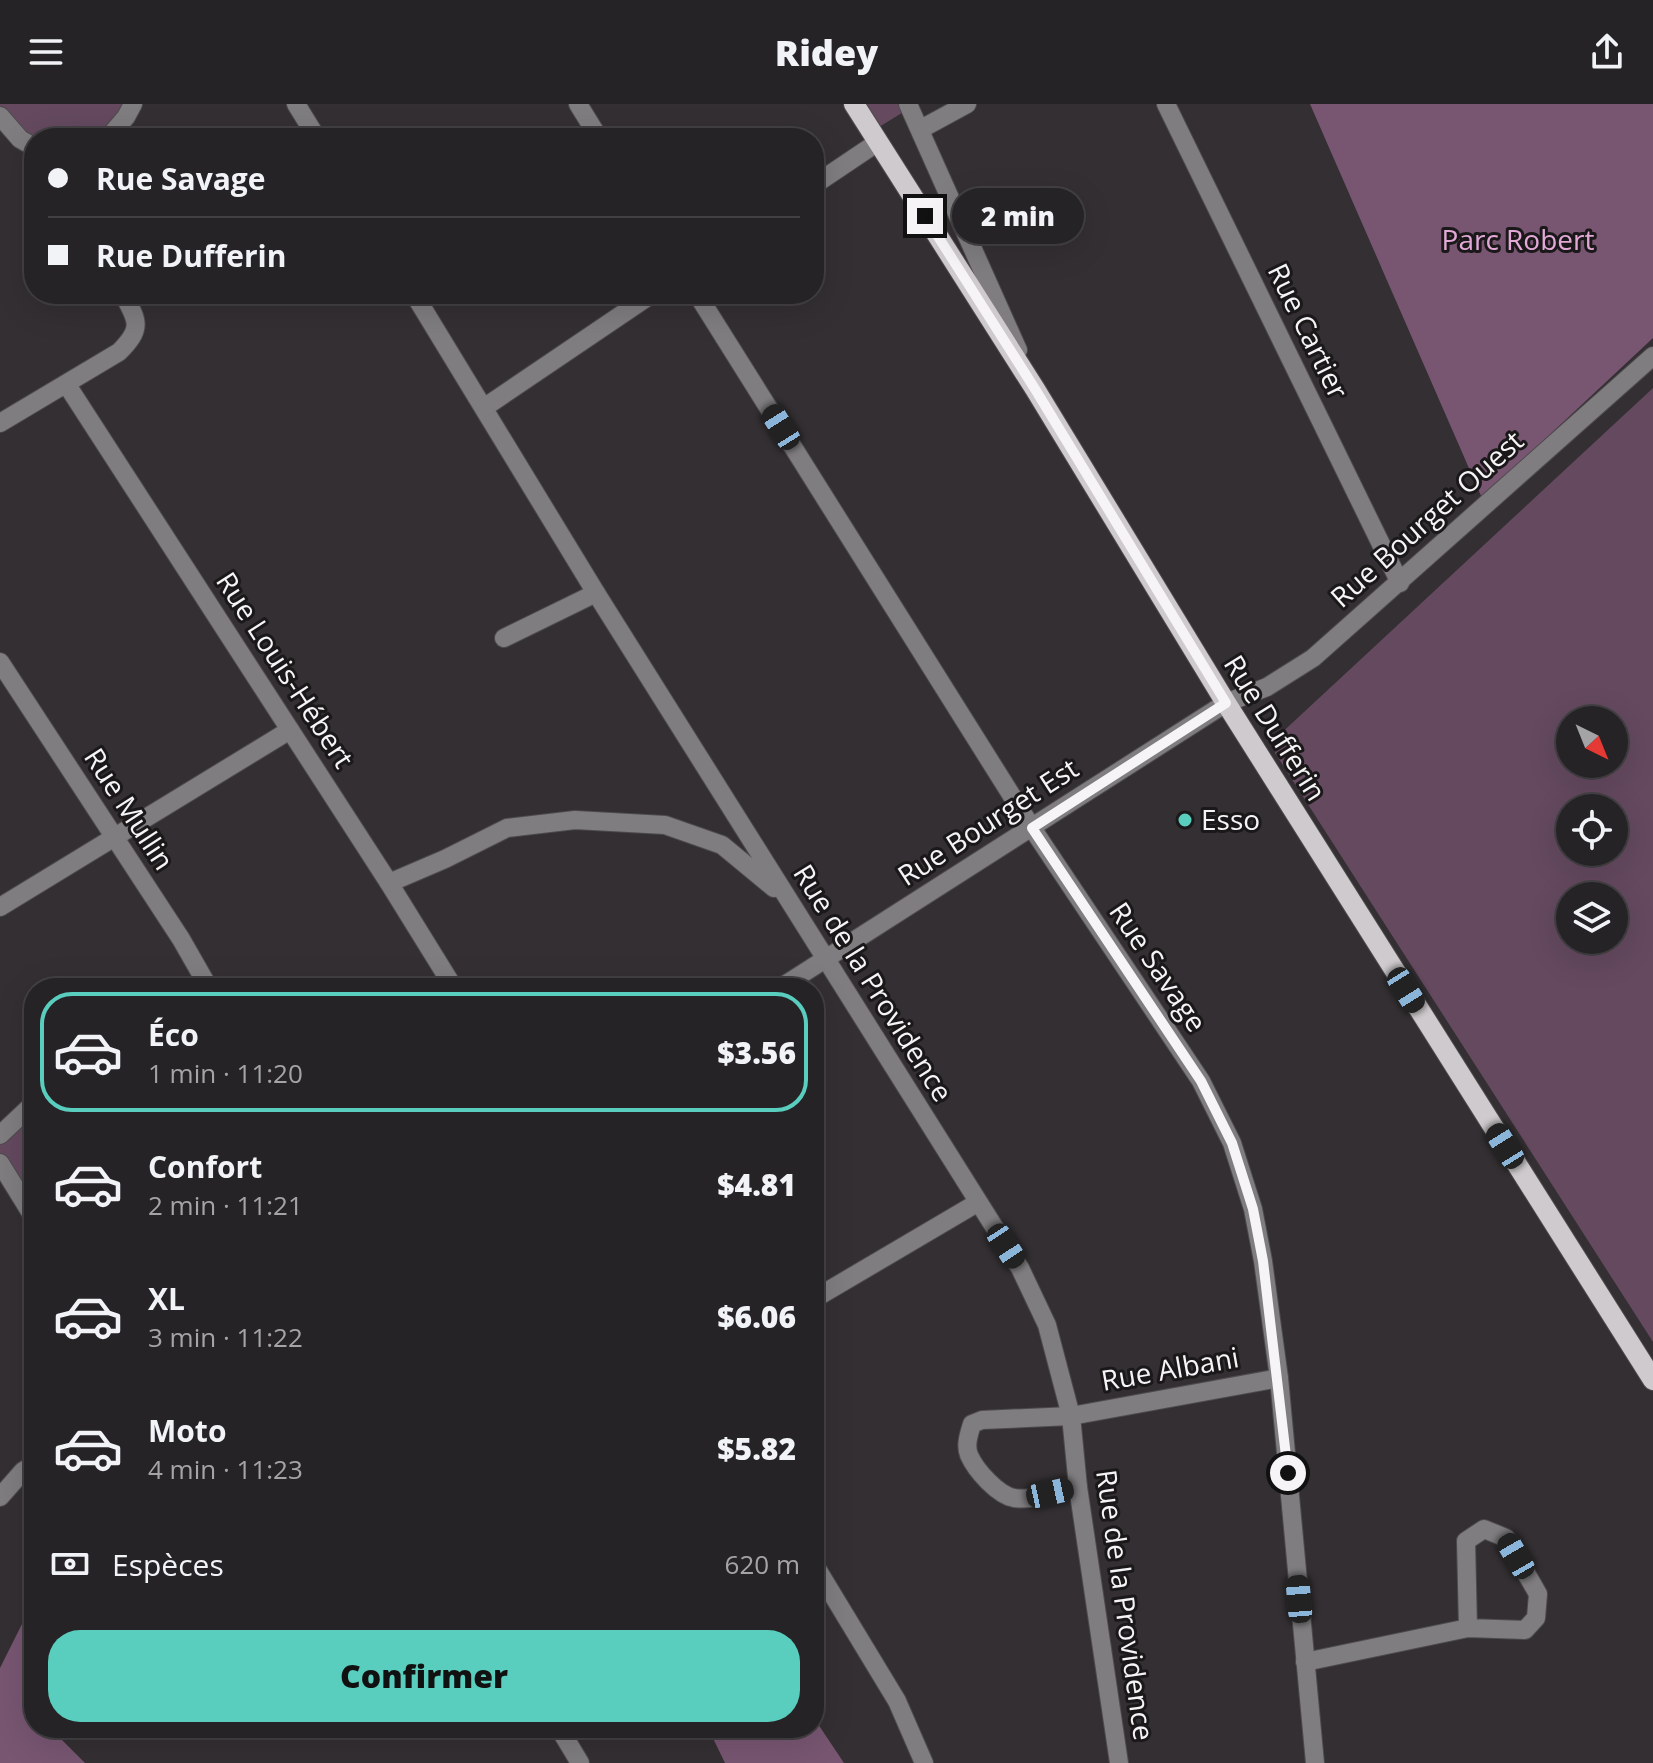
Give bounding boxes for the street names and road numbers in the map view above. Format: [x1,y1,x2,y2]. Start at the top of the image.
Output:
street label: Rue Cartier [1260,256,1358,405]
street label: Rue Bourget Ouest [1322,421,1531,615]
street label: Rue Louis-Hébert [208,564,363,775]
street label: Rue Dufferin [1216,647,1336,808]
street label: Rue Mullin [76,740,183,877]
street label: Rue Bourget Est [890,749,1085,894]
street label: Rue de la Providence [785,857,962,1108]
street label: Rue Savage [1101,894,1216,1039]
street label: Rue Albani [1098,1337,1242,1399]
street label: Rue de la Providence [1088,1467,1164,1743]

